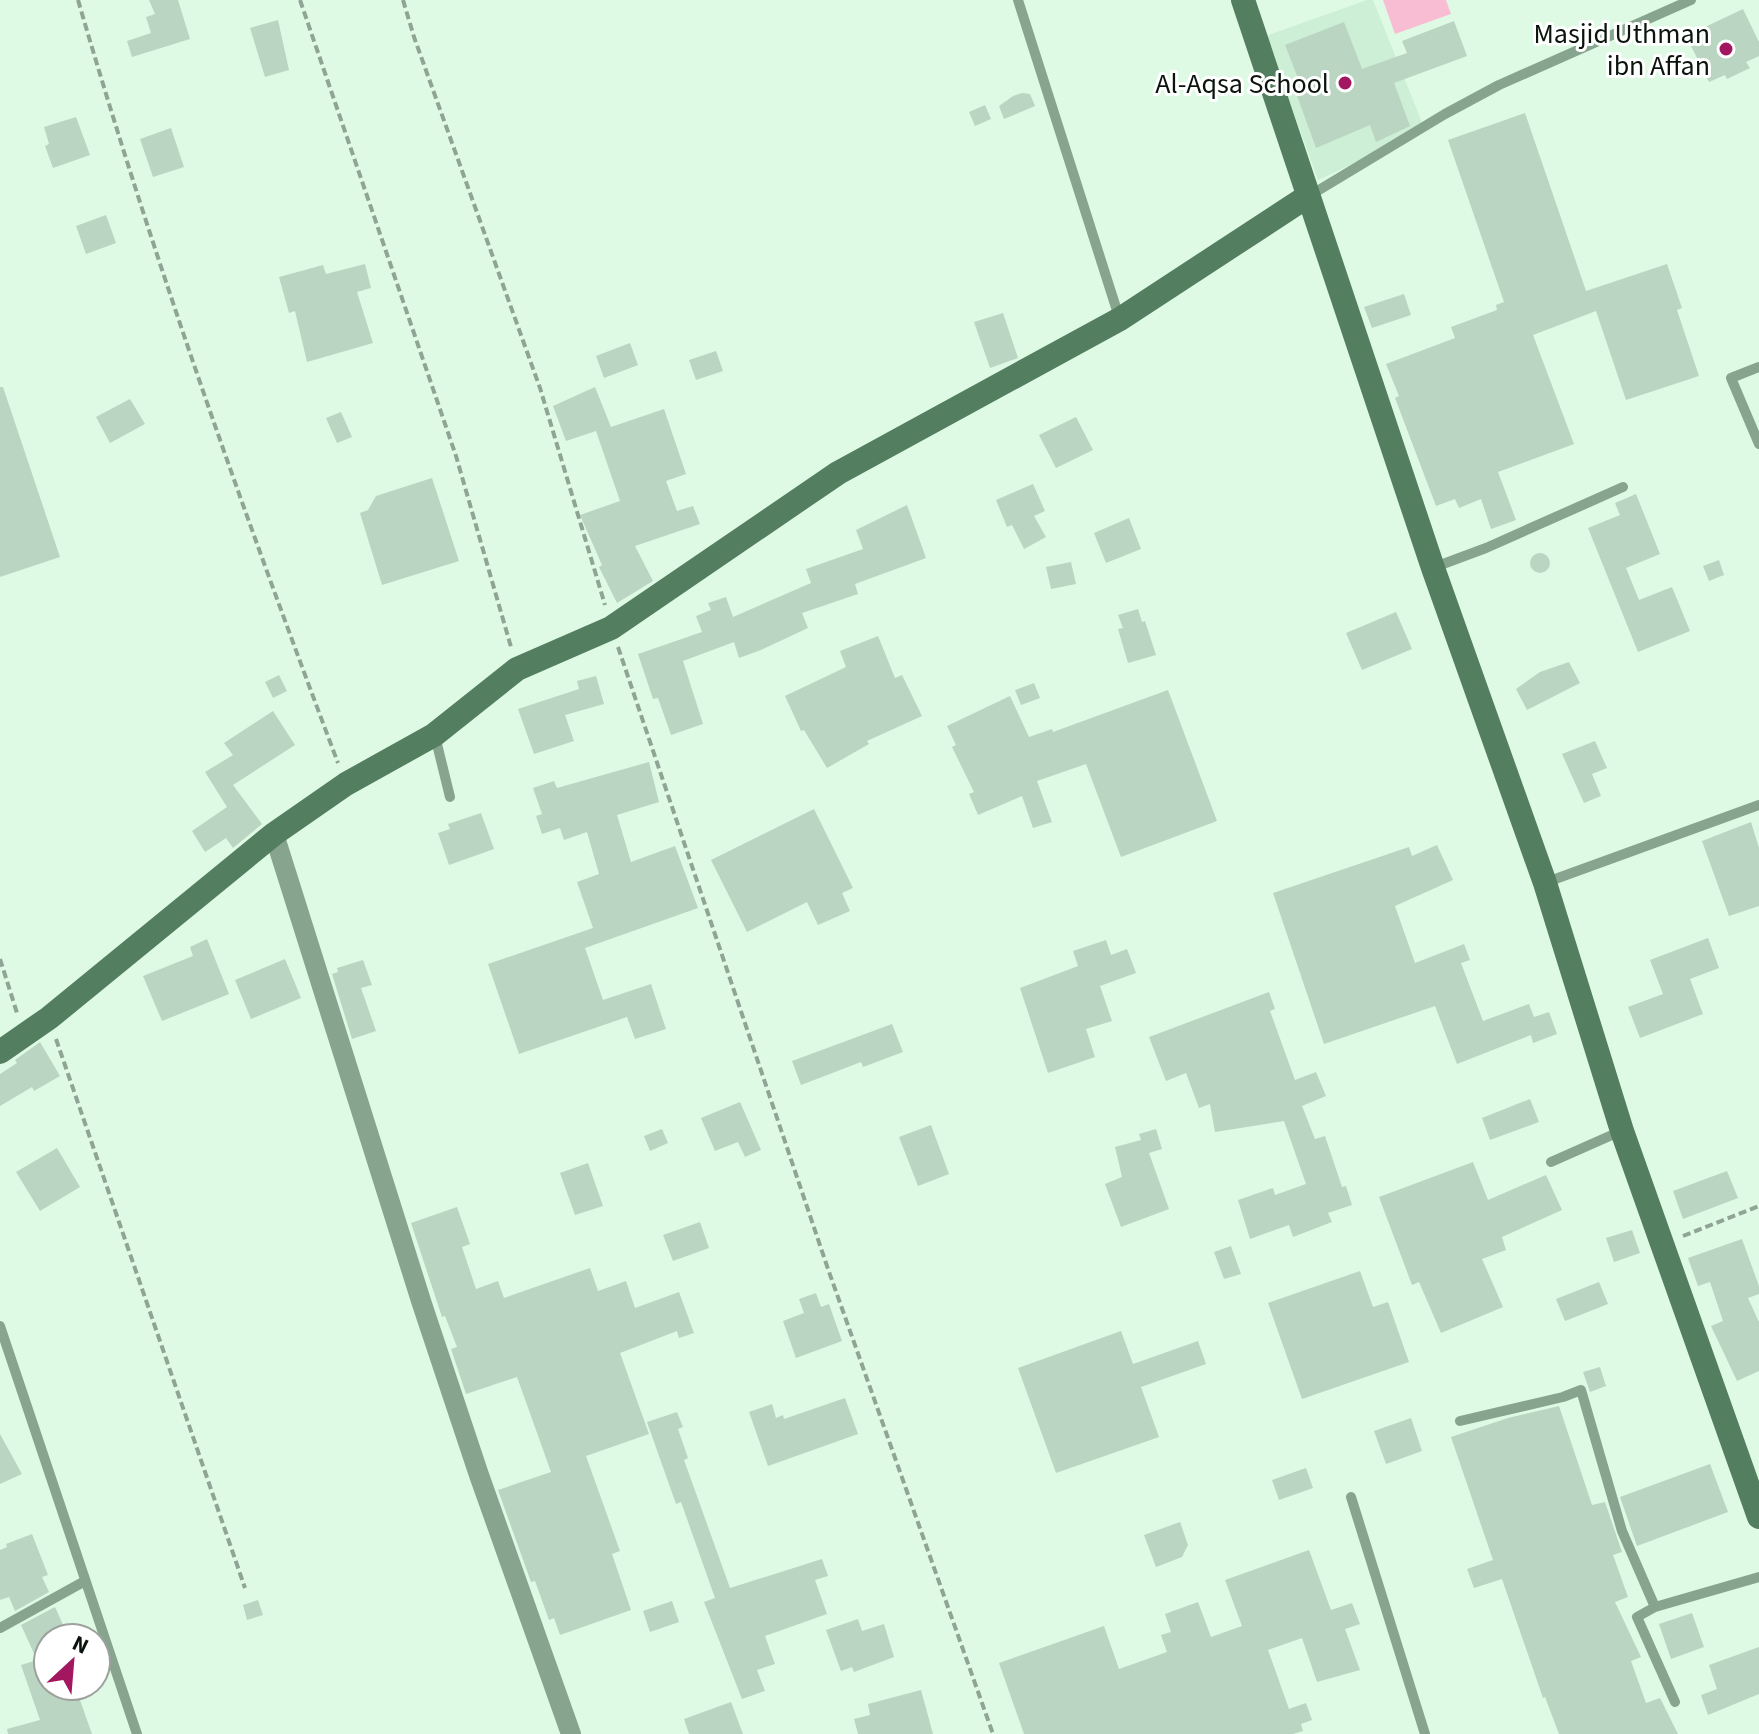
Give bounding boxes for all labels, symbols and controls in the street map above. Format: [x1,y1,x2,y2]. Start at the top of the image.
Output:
place label: Masjid Uthman ibn Affan [1533,14,1710,86]
marker: Masjid Uthman ibn Affan [1717,40,1735,58]
place label: Al-Aqsa School [1155,64,1329,104]
marker: Al-Aqsa School [1336,74,1354,92]
north arrow [32,1622,112,1702]
text: N [67,1627,94,1663]

